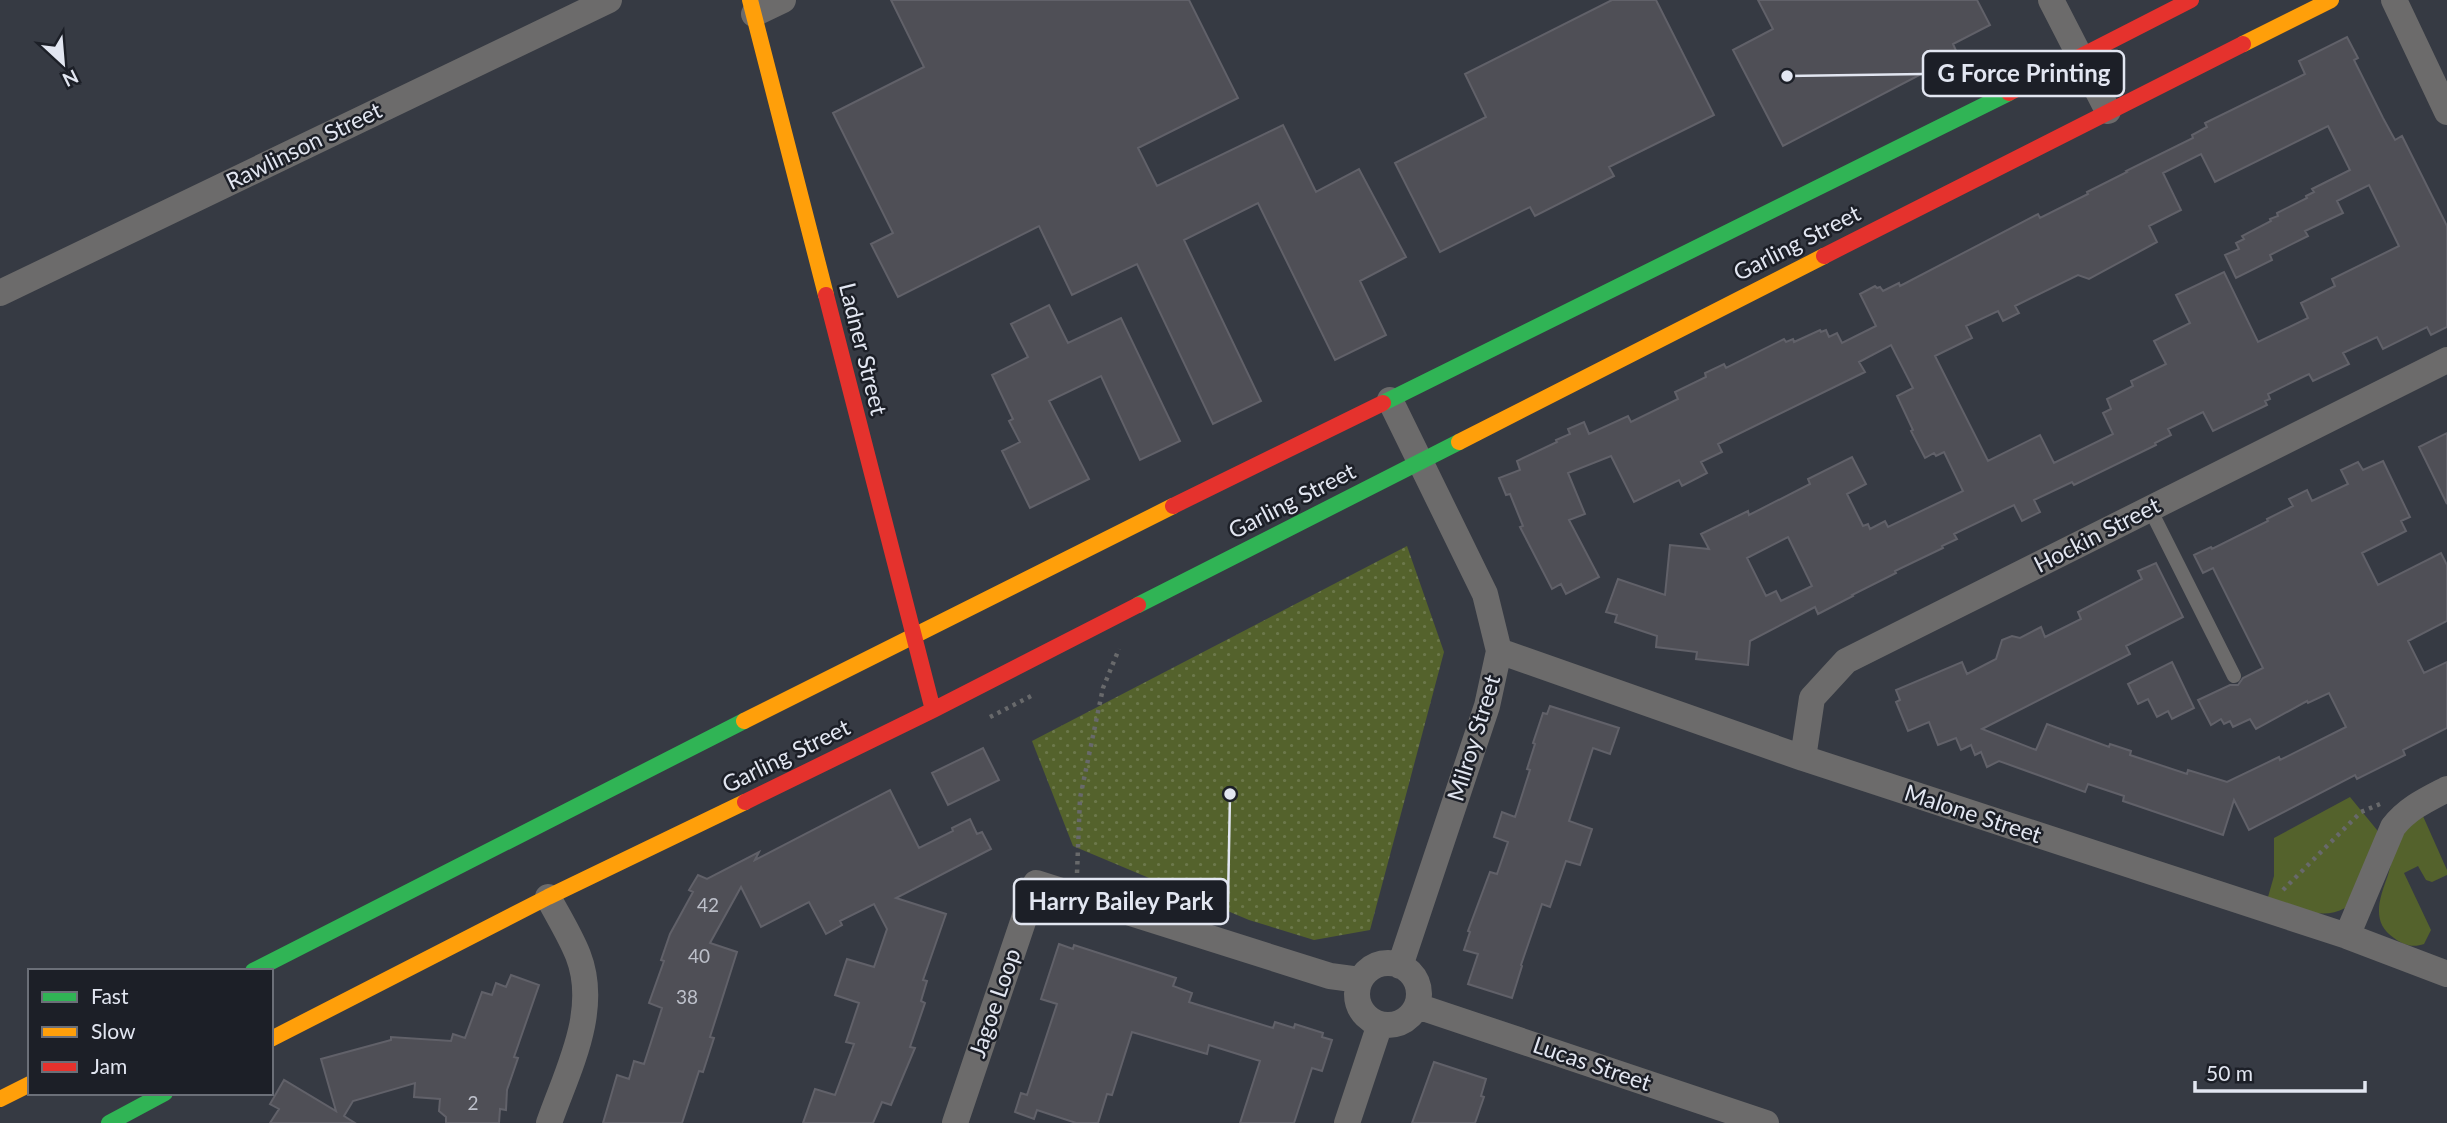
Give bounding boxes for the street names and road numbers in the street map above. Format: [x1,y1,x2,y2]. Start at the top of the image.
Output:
street label: Rawlinson Street [221,95,387,195]
street label: Garling Street [1728,198,1865,286]
street label: Ladner Street [834,280,894,419]
street label: Garling Street [1223,456,1360,544]
street label: Hockin Street [2029,490,2165,578]
street label: Milroy Street [1441,671,1506,804]
street label: Garling Street [717,712,855,798]
street label: Malone Street [1901,778,2046,849]
street label: Jagoe Loop [962,944,1026,1061]
street label: Lucas Street [1530,1030,1656,1097]

